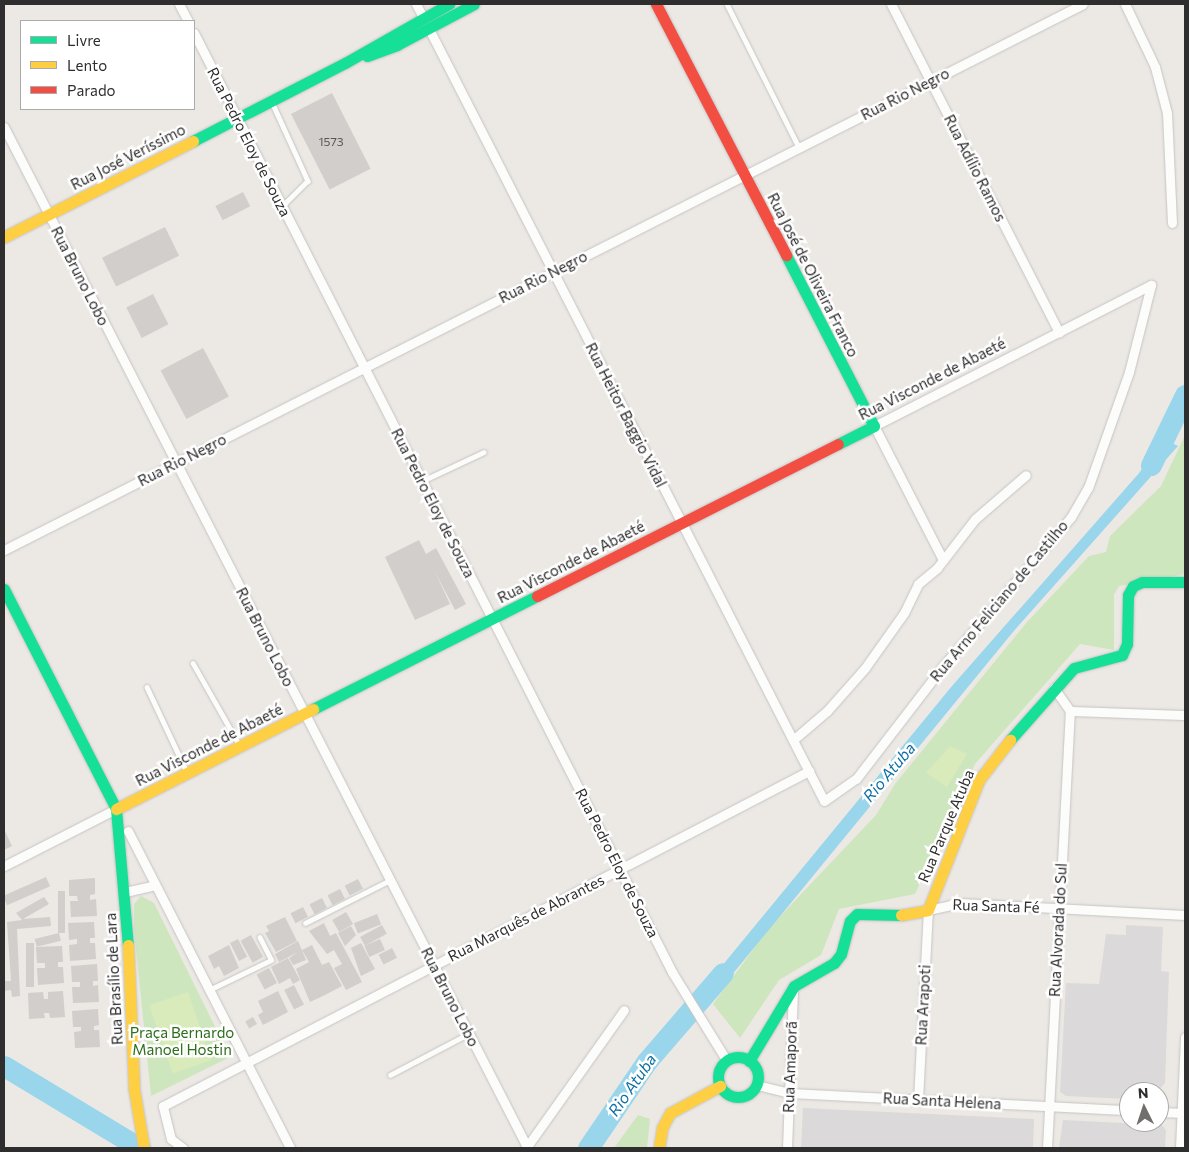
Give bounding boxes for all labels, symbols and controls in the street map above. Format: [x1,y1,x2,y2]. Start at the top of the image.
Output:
legend [20,20,195,110]
text: Livre [67,31,101,49]
text: Lento [67,56,107,74]
street label: Rua Pedro Eloy de Souza [203,64,295,220]
street label: Rua Rio Negro [858,64,952,124]
text: Parado [67,81,116,99]
street label: Rua Adílio Ramos [940,111,1010,225]
street label: Rua José Veríssimo [68,120,188,194]
house number: 1573 [318,135,344,149]
street label: Rua José de Oliveira Franco [764,190,862,360]
street label: Rua Bruno Lobo [47,223,113,329]
street label: Rua Rio Negro [496,247,590,307]
street label: Rua Visconde de Abaeté [855,334,1009,424]
street label: Rua Heitor Baggio Vidal [582,340,670,490]
street label: Rua Pedro Eloy de Souza [387,425,479,581]
street label: Rua Rio Negro [135,430,229,490]
street label: Rua Visconde de Abaeté [494,517,648,607]
street label: Rua Arno Feliciano de Castilho [926,517,1072,685]
street label: Rua Bruno Lobo [232,584,298,690]
street label: Rua Visconde de Abaeté [132,700,286,790]
water label: Rio Atuba [859,739,919,805]
street label: Rua Parque Atuba [914,767,978,885]
street label: Rua Pedro Eloy de Souza [571,785,663,941]
street label: Rua Alvorada do Sul [1046,863,1070,997]
street label: Rua Marquês de Abrantes [445,871,607,965]
street label: Rua Santa Fé [952,895,1040,917]
street label: Rua Brasílio de Lara [102,913,126,1045]
street label: Rua Bruno Lobo [417,944,483,1050]
street label: Rua Arapoti [912,964,934,1046]
street label: Rua Amaporã [779,1021,801,1113]
park label: Praça Bernardo Manoel Hostin [130,1023,234,1058]
water label: Rio Atuba [604,1050,660,1120]
north arrow [1119,1082,1169,1132]
text: N [1137,1084,1149,1101]
street label: Rua Santa Helena [882,1089,1002,1113]

